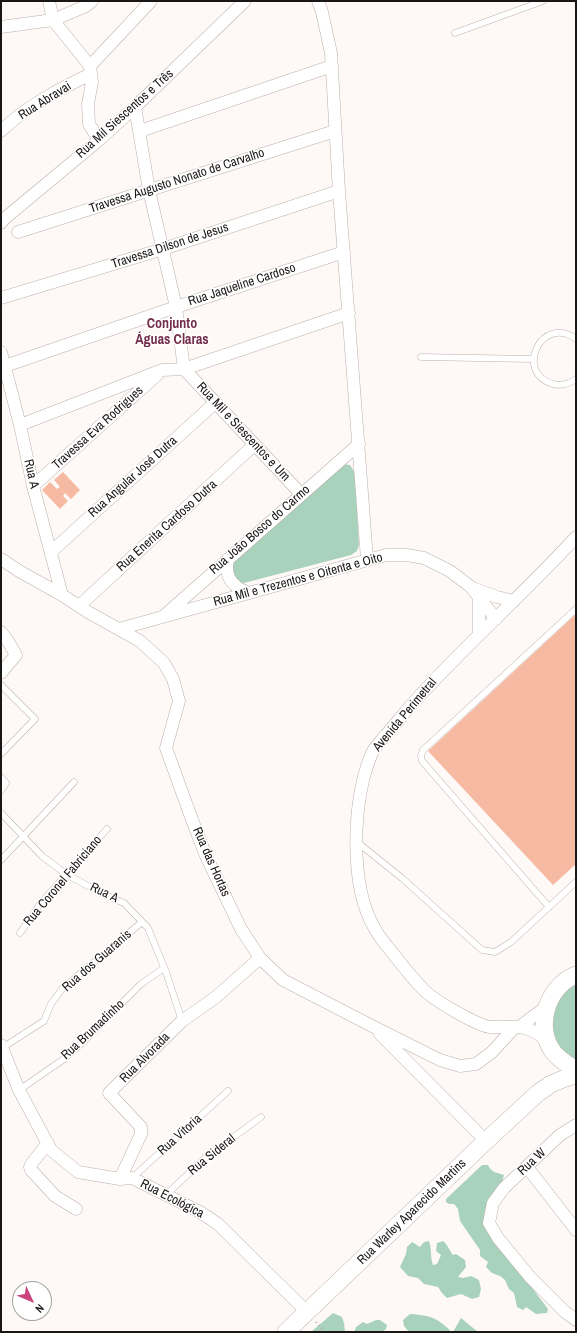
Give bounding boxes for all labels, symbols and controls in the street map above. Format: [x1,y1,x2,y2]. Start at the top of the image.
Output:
street label: Rua Mil Siescentos e Três [73,66,177,162]
street label: Rua Abravai [16,79,74,123]
street label: Travessa Augusto Nonato de Carvalho [87,145,267,217]
street label: Travessa Dilson de Jesus [109,220,231,272]
street label: Rua Jaqueline Cardoso [186,260,298,310]
district label: Conjunto Águas Claras [135,316,209,348]
street label: Rua Mil e Siescentos e Um [193,379,293,485]
street label: Travessa Eva Rodrigues [49,383,147,473]
street label: Rua Angular José Dutra [86,433,180,521]
street label: Rua A [20,458,42,490]
street label: Rua Enerita Cardoso Dutra [114,477,220,575]
street label: Rua João Bosco do Carmo [207,482,313,578]
street label: Rua Mil e Trezentos e Oitenta e Oito [212,550,384,610]
street label: Avenida Perimetral [370,675,440,755]
street label: Rua das Hortas [189,825,233,899]
street label: Rua Coronel Fabriciano [21,833,105,929]
street label: Rua A [87,879,121,907]
street label: Rua dos Guaranis [59,927,135,995]
street label: Rua Brumadinho [58,997,128,1063]
street label: Rua Alvorada [117,1030,173,1086]
street label: Rua Vitoria [155,1111,205,1159]
street label: Rua Sideral [185,1131,239,1179]
street label: Rua W [515,1145,549,1179]
street label: Rua Warley Aparecido Martins [354,1156,470,1268]
street label: Rua Ecológica [138,1176,206,1222]
north arrow [12,1281,52,1321]
text: N [33,1301,47,1316]

